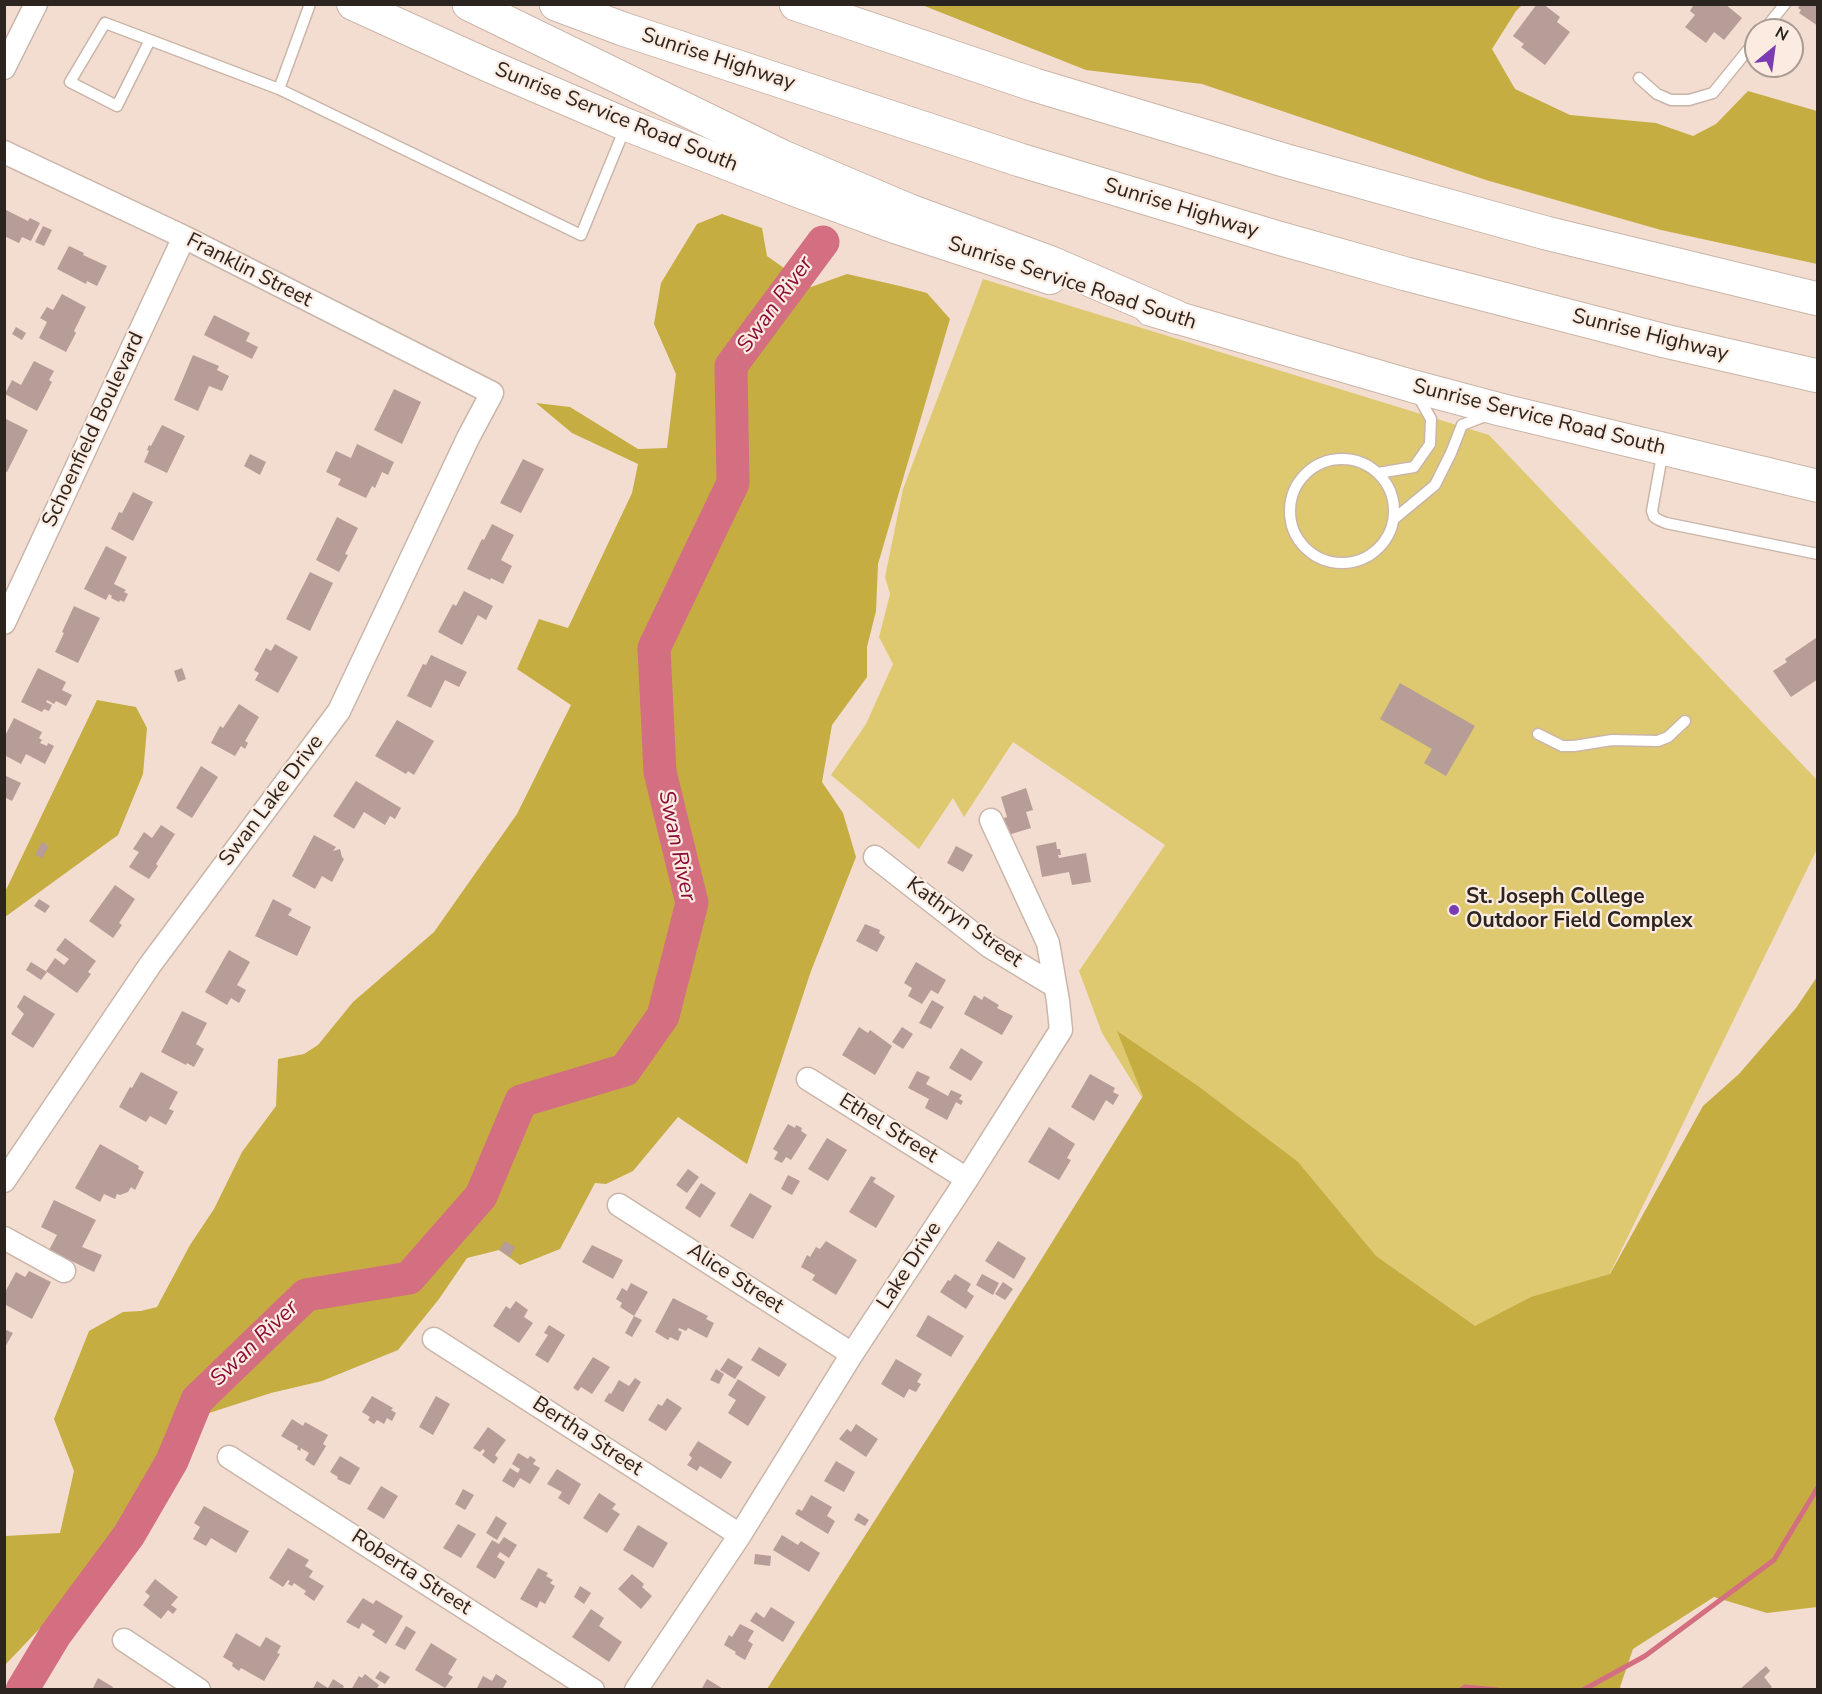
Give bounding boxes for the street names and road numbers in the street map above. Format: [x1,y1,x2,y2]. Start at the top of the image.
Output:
street label: Sunrise Highway [638,23,798,97]
street label: Sunrise Service Road South [491,58,741,178]
street label: Sunrise Highway [1101,174,1261,244]
street label: Franklin Street [182,228,316,314]
street label: Sunrise Service Road South [945,232,1199,336]
street label: Sunrise Highway [1569,304,1731,368]
street label: Schoenfield Boulevard [38,329,150,531]
street label: Sunrise Service Road South [1410,374,1668,462]
street label: Swan Lake Drive [214,730,330,872]
street label: Kathryn Street [901,873,1027,973]
street label: Ethel Street [834,1089,942,1169]
street label: Lake Drive [872,1218,948,1314]
street label: Alice Street [682,1239,788,1319]
street label: Bertha Street [527,1392,647,1482]
street label: Roberta Street [346,1525,476,1621]

